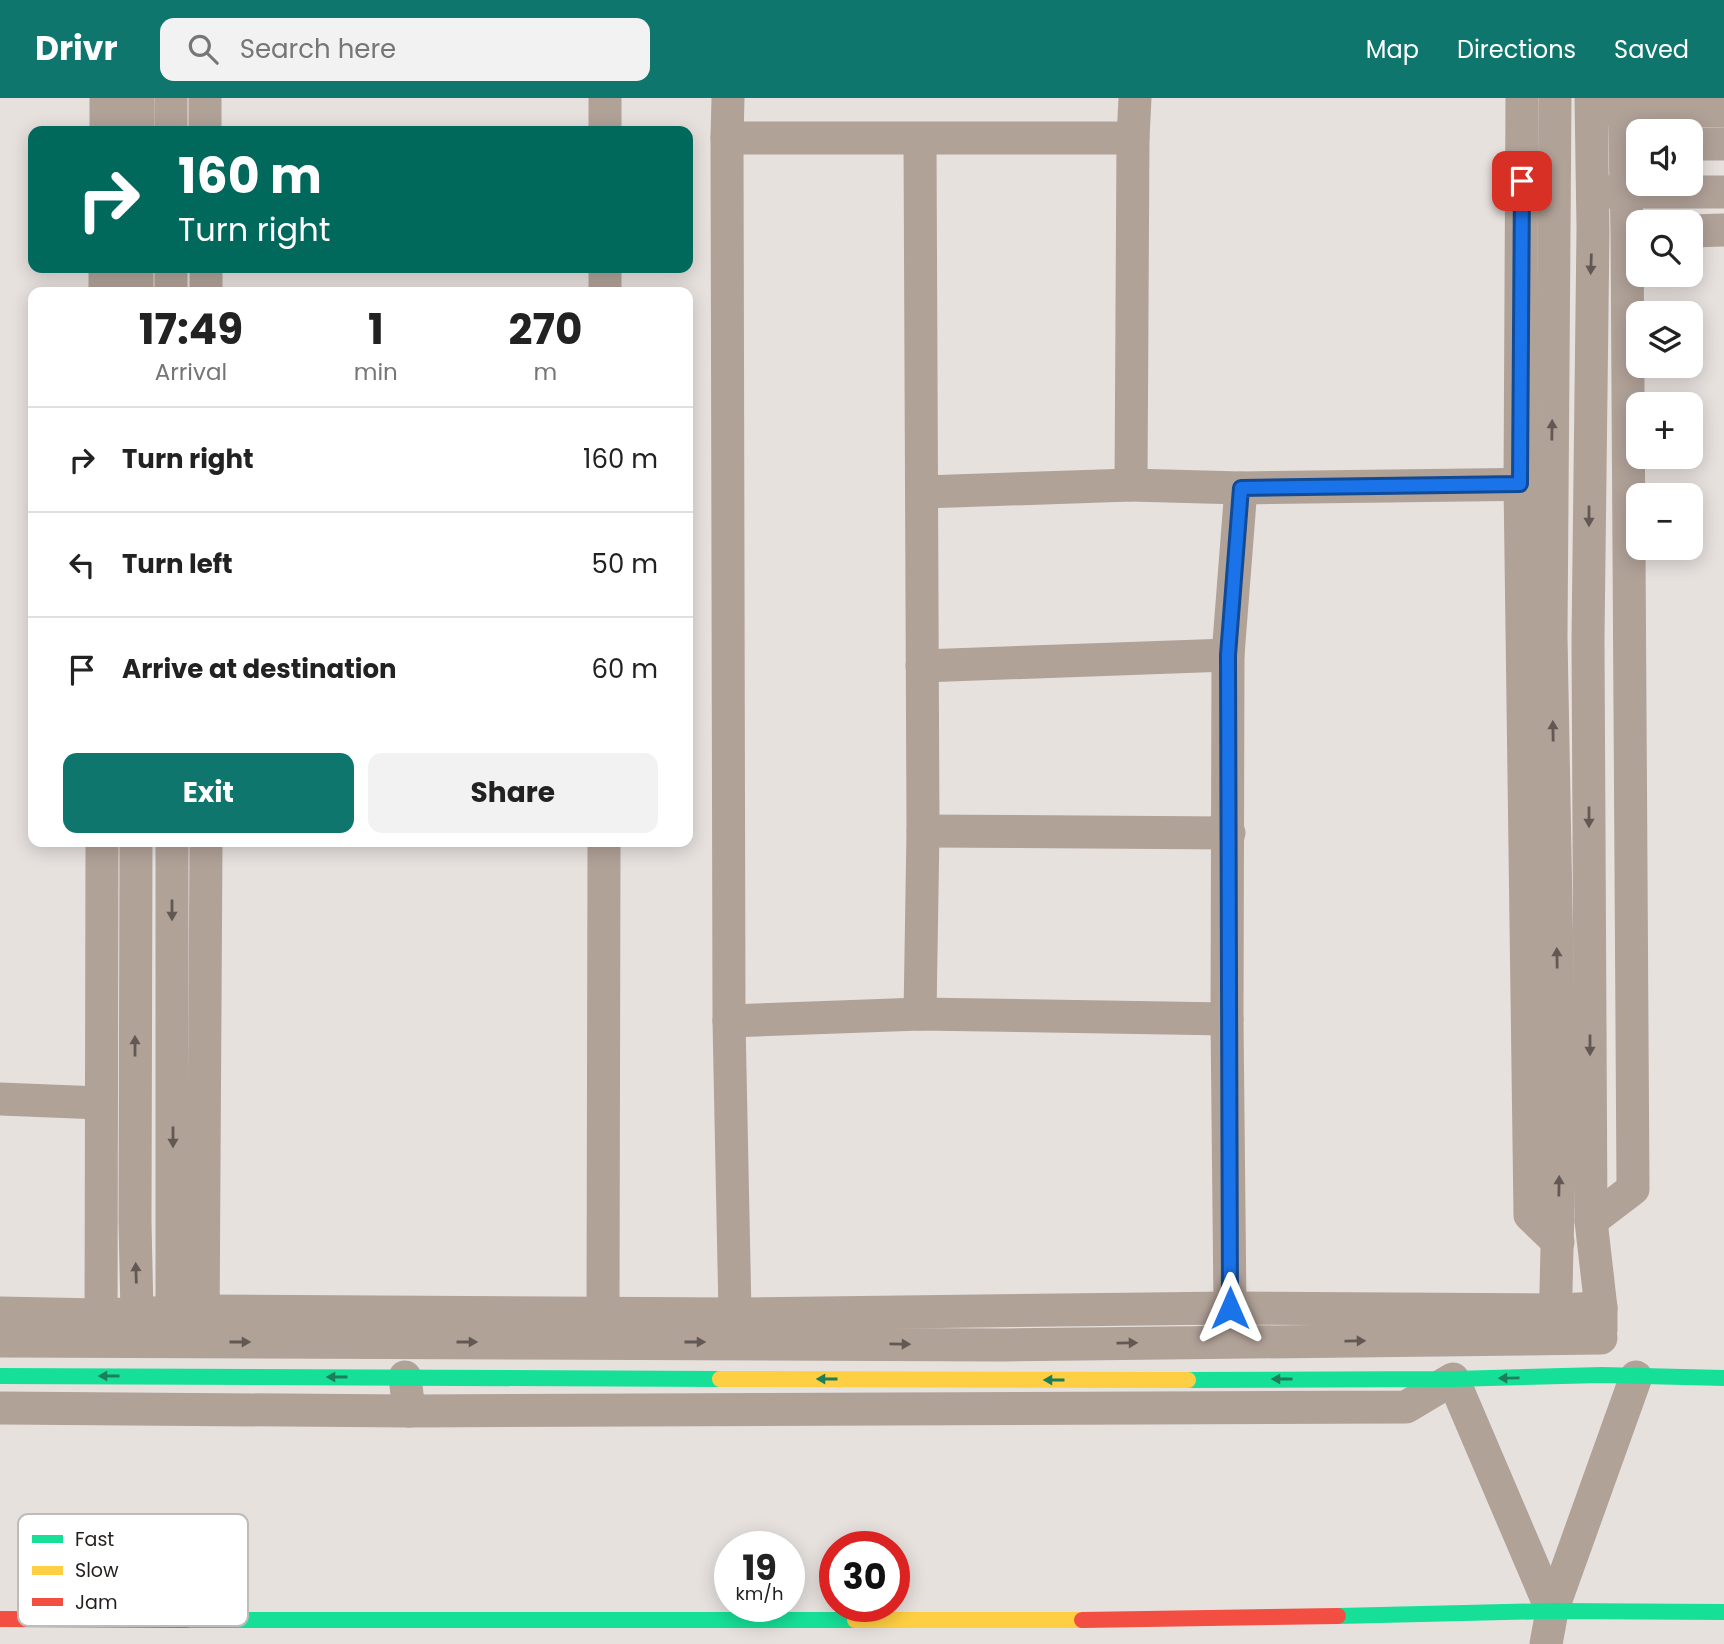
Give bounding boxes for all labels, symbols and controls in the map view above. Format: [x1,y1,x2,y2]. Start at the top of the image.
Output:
search box [160,18,650,81]
text: Drivr [35,25,118,72]
icon: search [184,30,222,68]
text: Search here [240,31,396,67]
text: Map [1366,33,1419,66]
text: Directions [1457,33,1576,66]
text: Saved [1614,33,1689,66]
map controls [1626,119,1703,560]
button: sound [1626,119,1703,196]
text: 160 m [178,142,322,210]
pin [1492,151,1552,211]
icon: right [63,154,154,245]
icon: arrive [1503,162,1541,200]
text: Turn right [178,207,330,252]
button: search [1626,210,1703,287]
one-way arrow [1585,253,1597,275]
text: 17:49 [139,300,243,359]
text: 1 [368,300,384,359]
text: 270 [508,300,582,359]
button: layers [1626,301,1703,378]
text: Arrival [155,356,227,388]
text: min [354,356,398,388]
text: m [534,356,557,388]
button: + [1626,392,1703,469]
one-way arrow [1546,419,1558,441]
icon: right [63,441,101,479]
text: Turn right [122,441,254,477]
text: 160 m [583,441,658,477]
button: − [1626,483,1703,560]
one-way arrow [1583,505,1595,527]
icon: left [63,546,101,584]
text: Turn left [122,546,233,582]
text: 50 m [592,546,658,582]
icon: arrive [63,651,101,689]
text: Arrive at destination [122,651,397,687]
text: 60 m [591,651,658,687]
one-way arrow [1547,720,1559,742]
button: Exit [63,753,354,833]
button: Share [368,753,658,833]
one-way arrow [1583,806,1595,828]
one-way arrow [166,899,178,921]
one-way arrow [1552,947,1563,969]
one-way arrow [1584,1034,1596,1056]
one-way arrow [129,1035,141,1057]
one-way arrow [167,1127,179,1149]
one-way arrow [1553,1175,1565,1197]
one-way arrow [131,1262,142,1284]
position arrow [1193,1271,1267,1345]
one-way arrow [1344,1335,1366,1346]
one-way arrow [229,1336,251,1348]
one-way arrow [456,1336,478,1348]
one-way arrow [684,1336,706,1348]
one-way arrow [1116,1337,1138,1349]
one-way arrow [889,1338,911,1350]
one-way arrow [98,1370,120,1382]
one-way arrow [325,1371,347,1383]
one-way arrow [1498,1372,1520,1383]
one-way arrow [815,1373,837,1385]
one-way arrow [1270,1373,1292,1385]
one-way arrow [1043,1374,1065,1386]
legend [18,1514,248,1626]
text: Fast [75,1526,114,1553]
speed limit sign: 30 [819,1531,910,1622]
text: 19 [742,1543,777,1592]
text: Slow [75,1557,119,1584]
text: km/h [736,1581,783,1606]
text: Jam [75,1589,117,1616]

